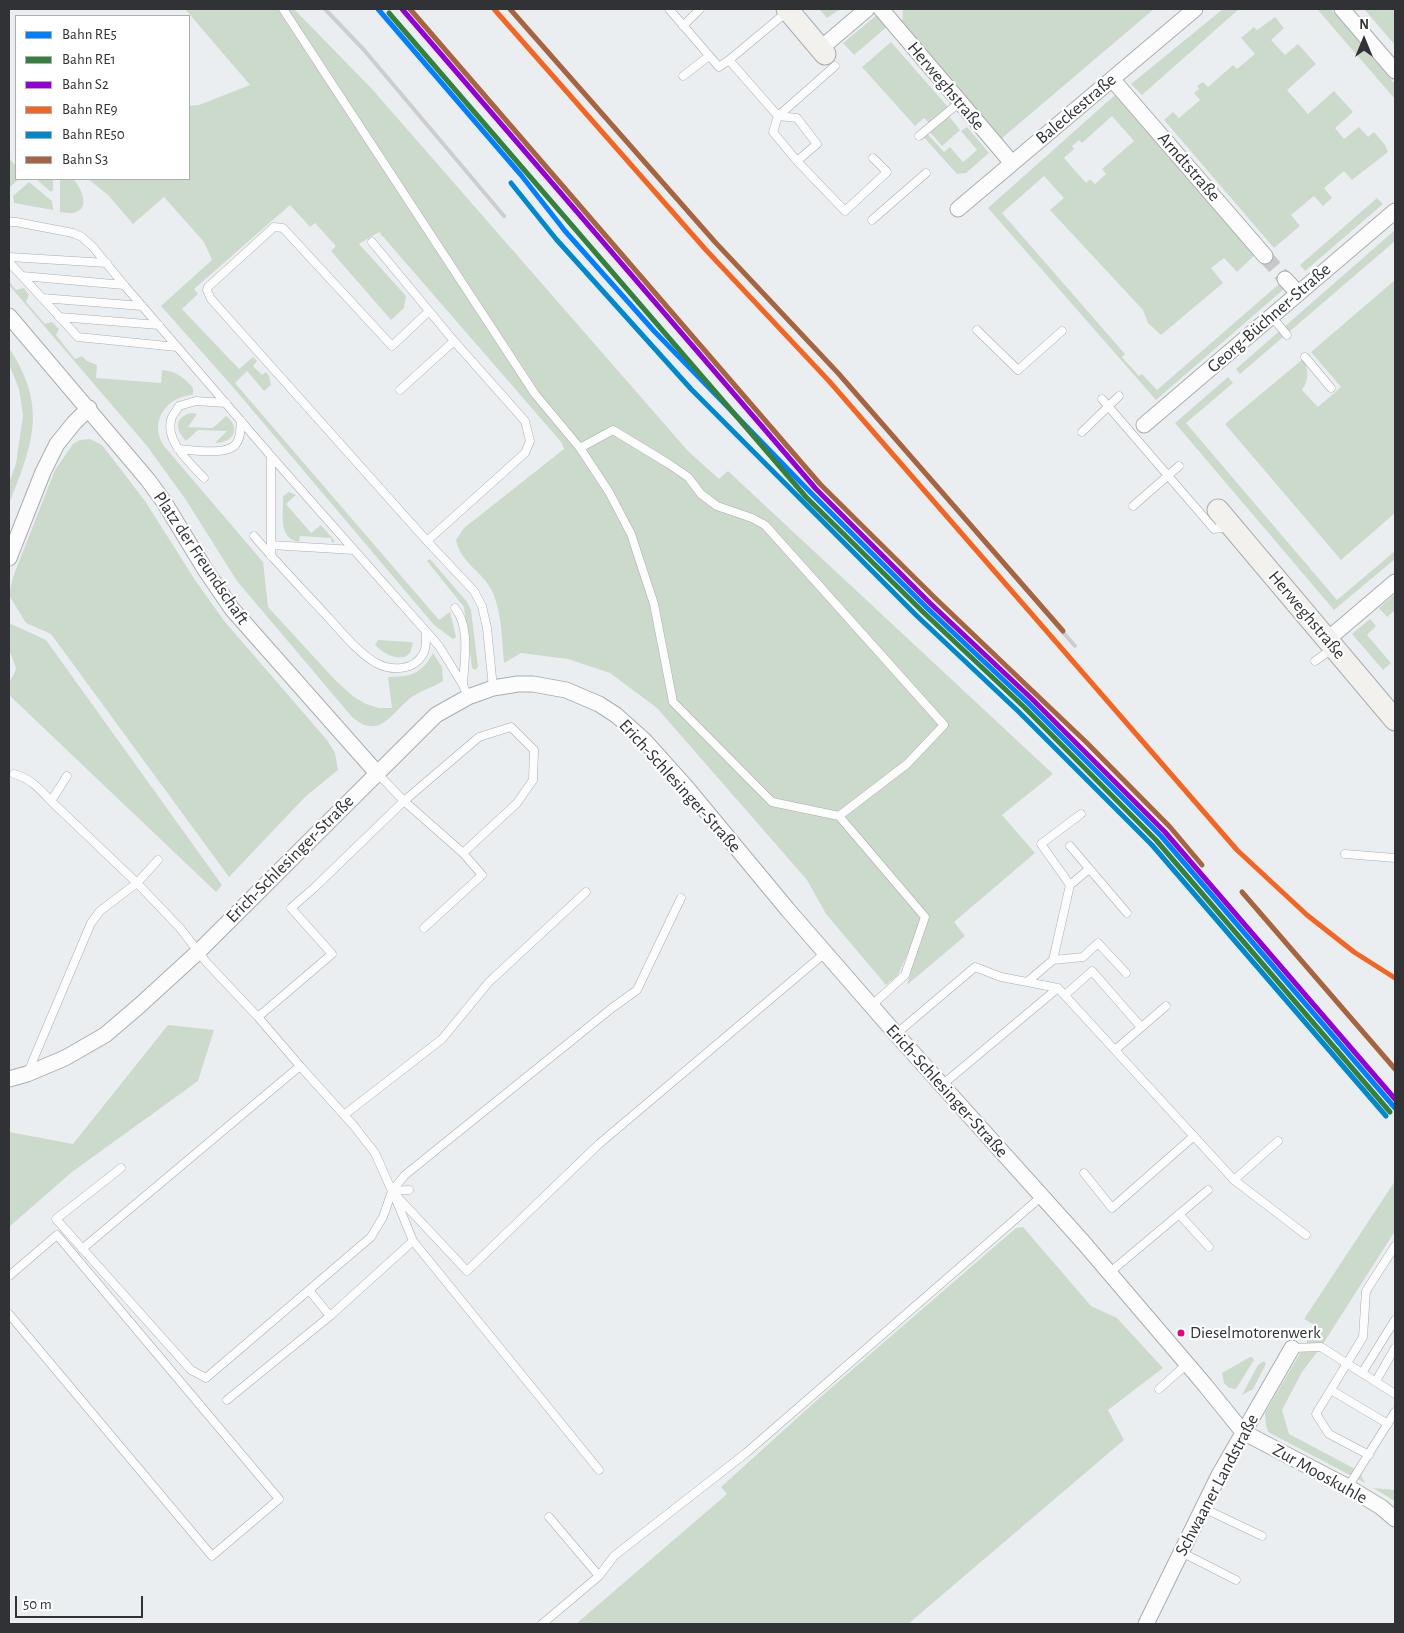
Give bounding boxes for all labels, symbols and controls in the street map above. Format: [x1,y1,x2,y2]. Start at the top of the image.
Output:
legend [15,15,190,180]
north arrow [1339,15,1389,65]
text: N [1359,18,1369,32]
text: Bahn RE5 [62,27,117,42]
street label: Herweghstraße [903,37,989,135]
text: Bahn RE1 [62,52,116,67]
street label: Baleckestraße [1031,69,1121,149]
text: Bahn S2 [62,77,109,92]
text: Bahn RE9 [62,102,117,117]
text: Bahn RE50 [62,127,125,142]
street label: Arndtstraße [1153,128,1225,206]
text: Bahn S3 [62,152,108,167]
street label: Georg-Büchner-Straße [1203,258,1335,378]
street label: Platz der Freundschaft [148,487,254,629]
street label: Herweghstraße [1264,566,1350,664]
street label: Erich-Schlesinger-Straße [614,715,746,857]
street label: Erich-Schlesinger-Straße [221,790,359,928]
street label: Erich-Schlesinger-Straße [881,1020,1013,1162]
place label: Dieselmotorenwerk [1190,1323,1321,1343]
marker: Dieselmotorenwerk [1176,1328,1186,1338]
street label: Schwaaner Landstraße [1170,1410,1264,1560]
street label: Zur Mooskuhle [1269,1439,1371,1509]
scale bar [18,1586,145,1618]
text: 50 m [23,1597,52,1612]

